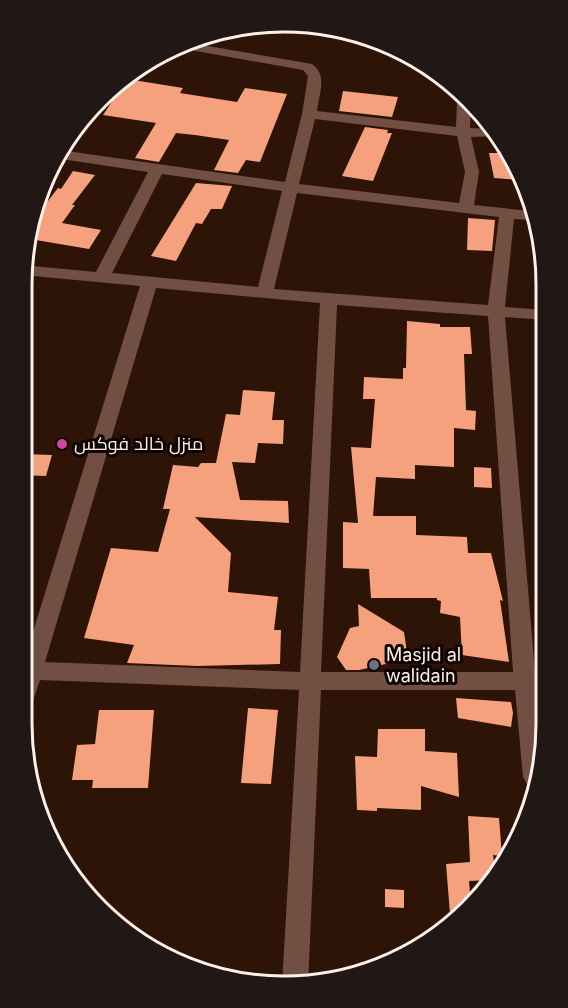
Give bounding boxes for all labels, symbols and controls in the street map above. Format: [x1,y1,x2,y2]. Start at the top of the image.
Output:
place label: منزل خالد فوكس [74,433,203,455]
marker: منزل خالد فوكس [55,437,69,451]
place label: Masjid al walidain [386,644,461,686]
marker: Masjid al walidain [367,658,381,672]

